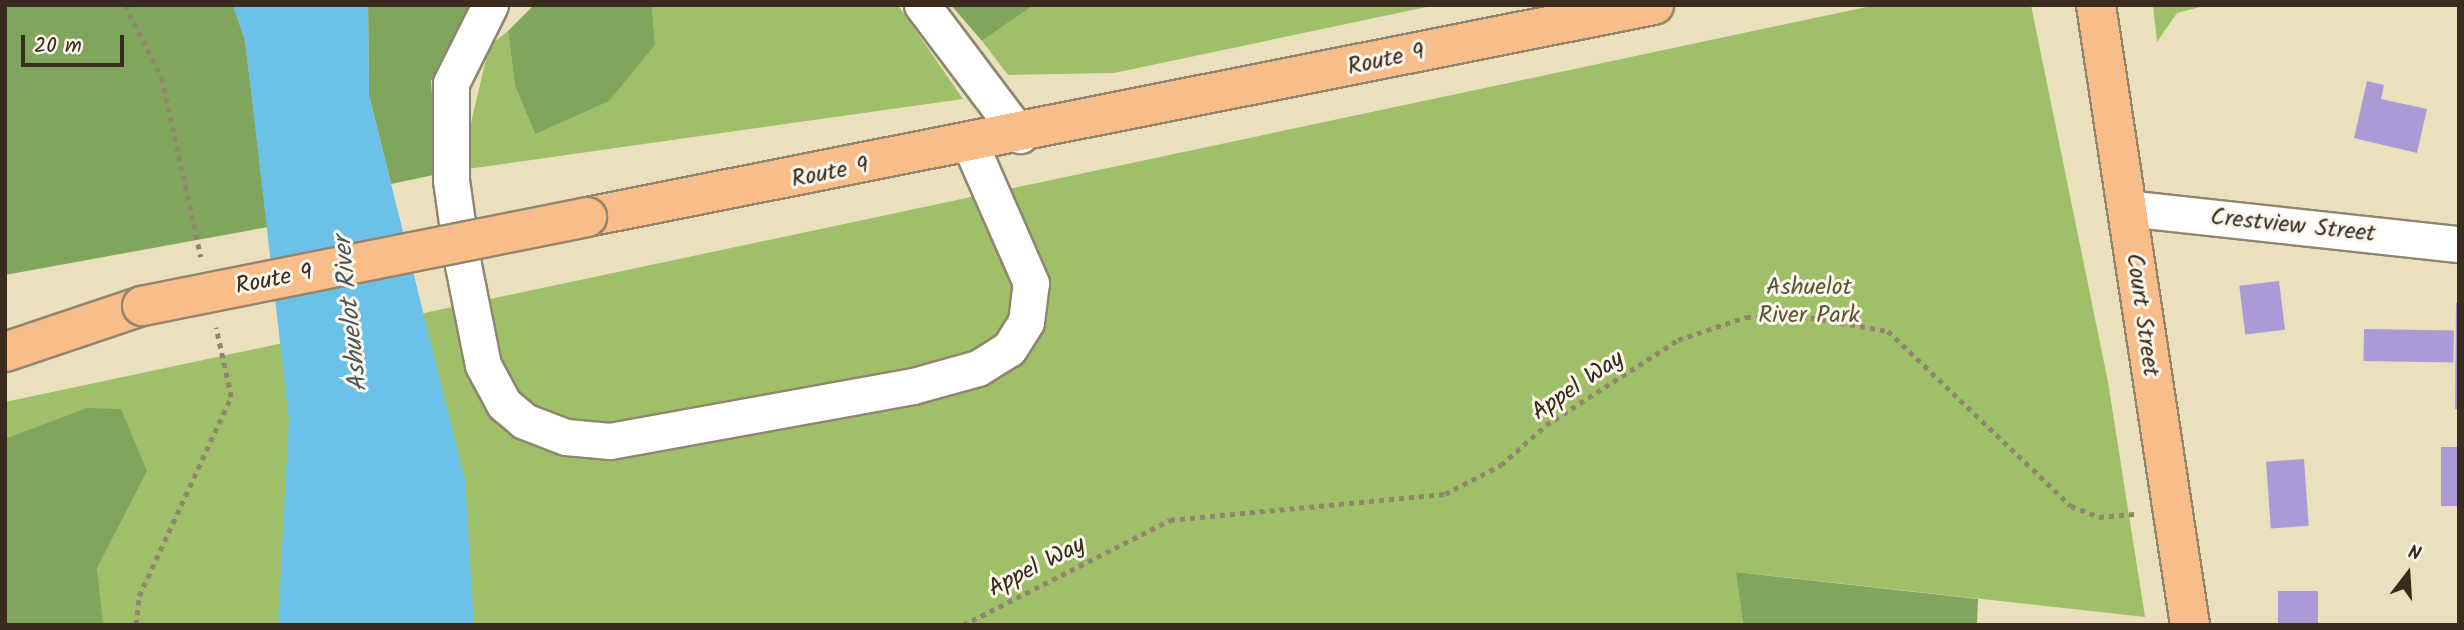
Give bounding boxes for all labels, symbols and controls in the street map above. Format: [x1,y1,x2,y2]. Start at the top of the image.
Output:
scale bar [24,21,128,65]
text: 20 m [34,30,82,63]
street label: Route 9 [1345,38,1427,82]
street label: Route 9 [789,151,871,195]
street label: Crestview Street [2209,203,2377,249]
water label: Ashuelot River [328,235,376,393]
street label: Court Street [2119,251,2165,379]
street label: Route 9 [233,258,315,302]
park label: Ashuelot River Park [1758,274,1860,330]
street label: Appel Way [1526,345,1630,427]
street label: Appel Way [984,530,1090,604]
text: N [2404,538,2424,570]
north arrow [2373,539,2443,609]

